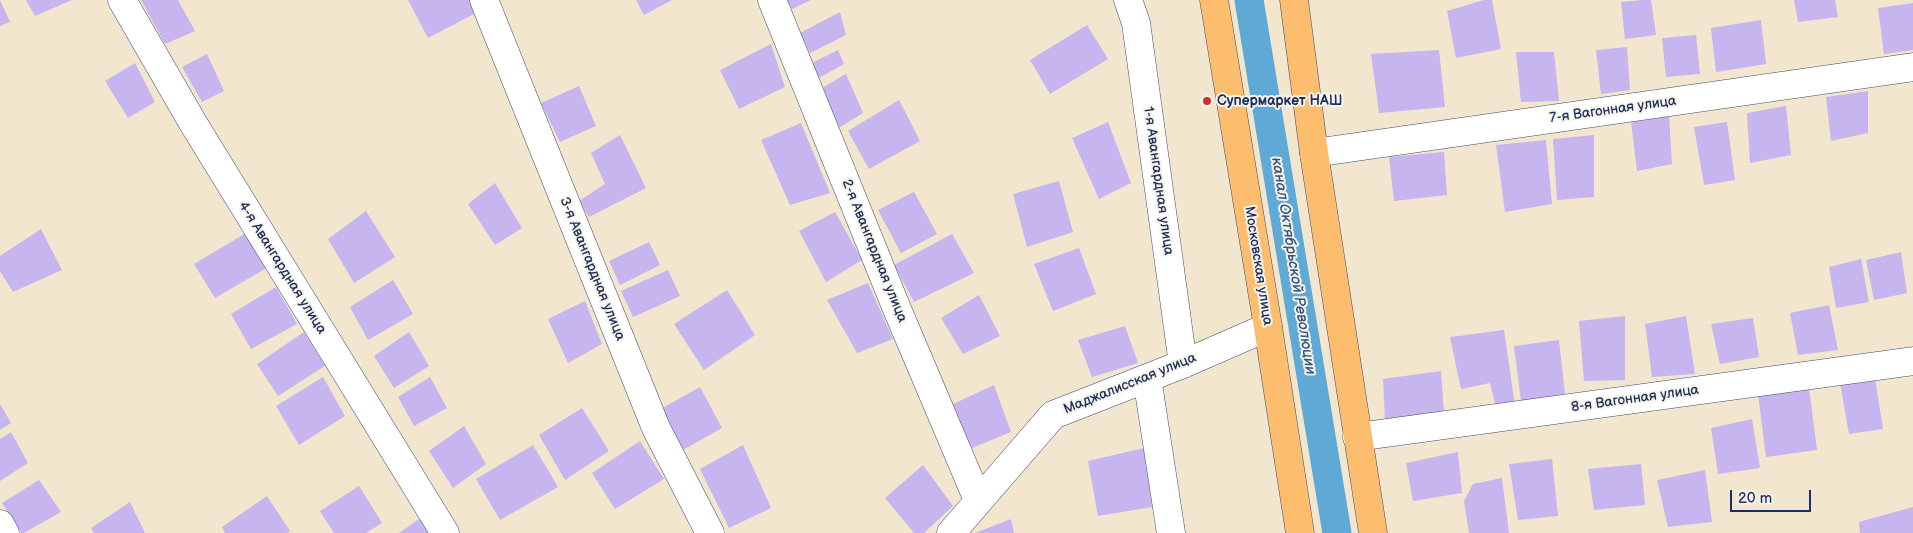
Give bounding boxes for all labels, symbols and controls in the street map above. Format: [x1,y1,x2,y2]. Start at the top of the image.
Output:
place label: Супермаркет НАШ [1217,93,1342,109]
street label: 7-я Вагонная улица [1549,93,1677,127]
marker: Супермаркет НАШ [1201,95,1213,107]
street label: 1-я Авангардная улица [1139,106,1177,256]
water label: канал Октябрьской Революции [1267,156,1319,376]
street label: 2-я Авангардная улица [838,177,910,325]
street label: 3-я Авангардная улица [556,195,628,343]
street label: 4-я Авангардная улица [234,199,330,337]
street label: Московская улица [1240,205,1276,327]
street label: Маджалисская улица [1061,350,1199,418]
street label: 8-я Вагонная улица [1570,382,1700,416]
scale bar [1733,480,1814,512]
text: 20 m [1738,489,1772,508]

